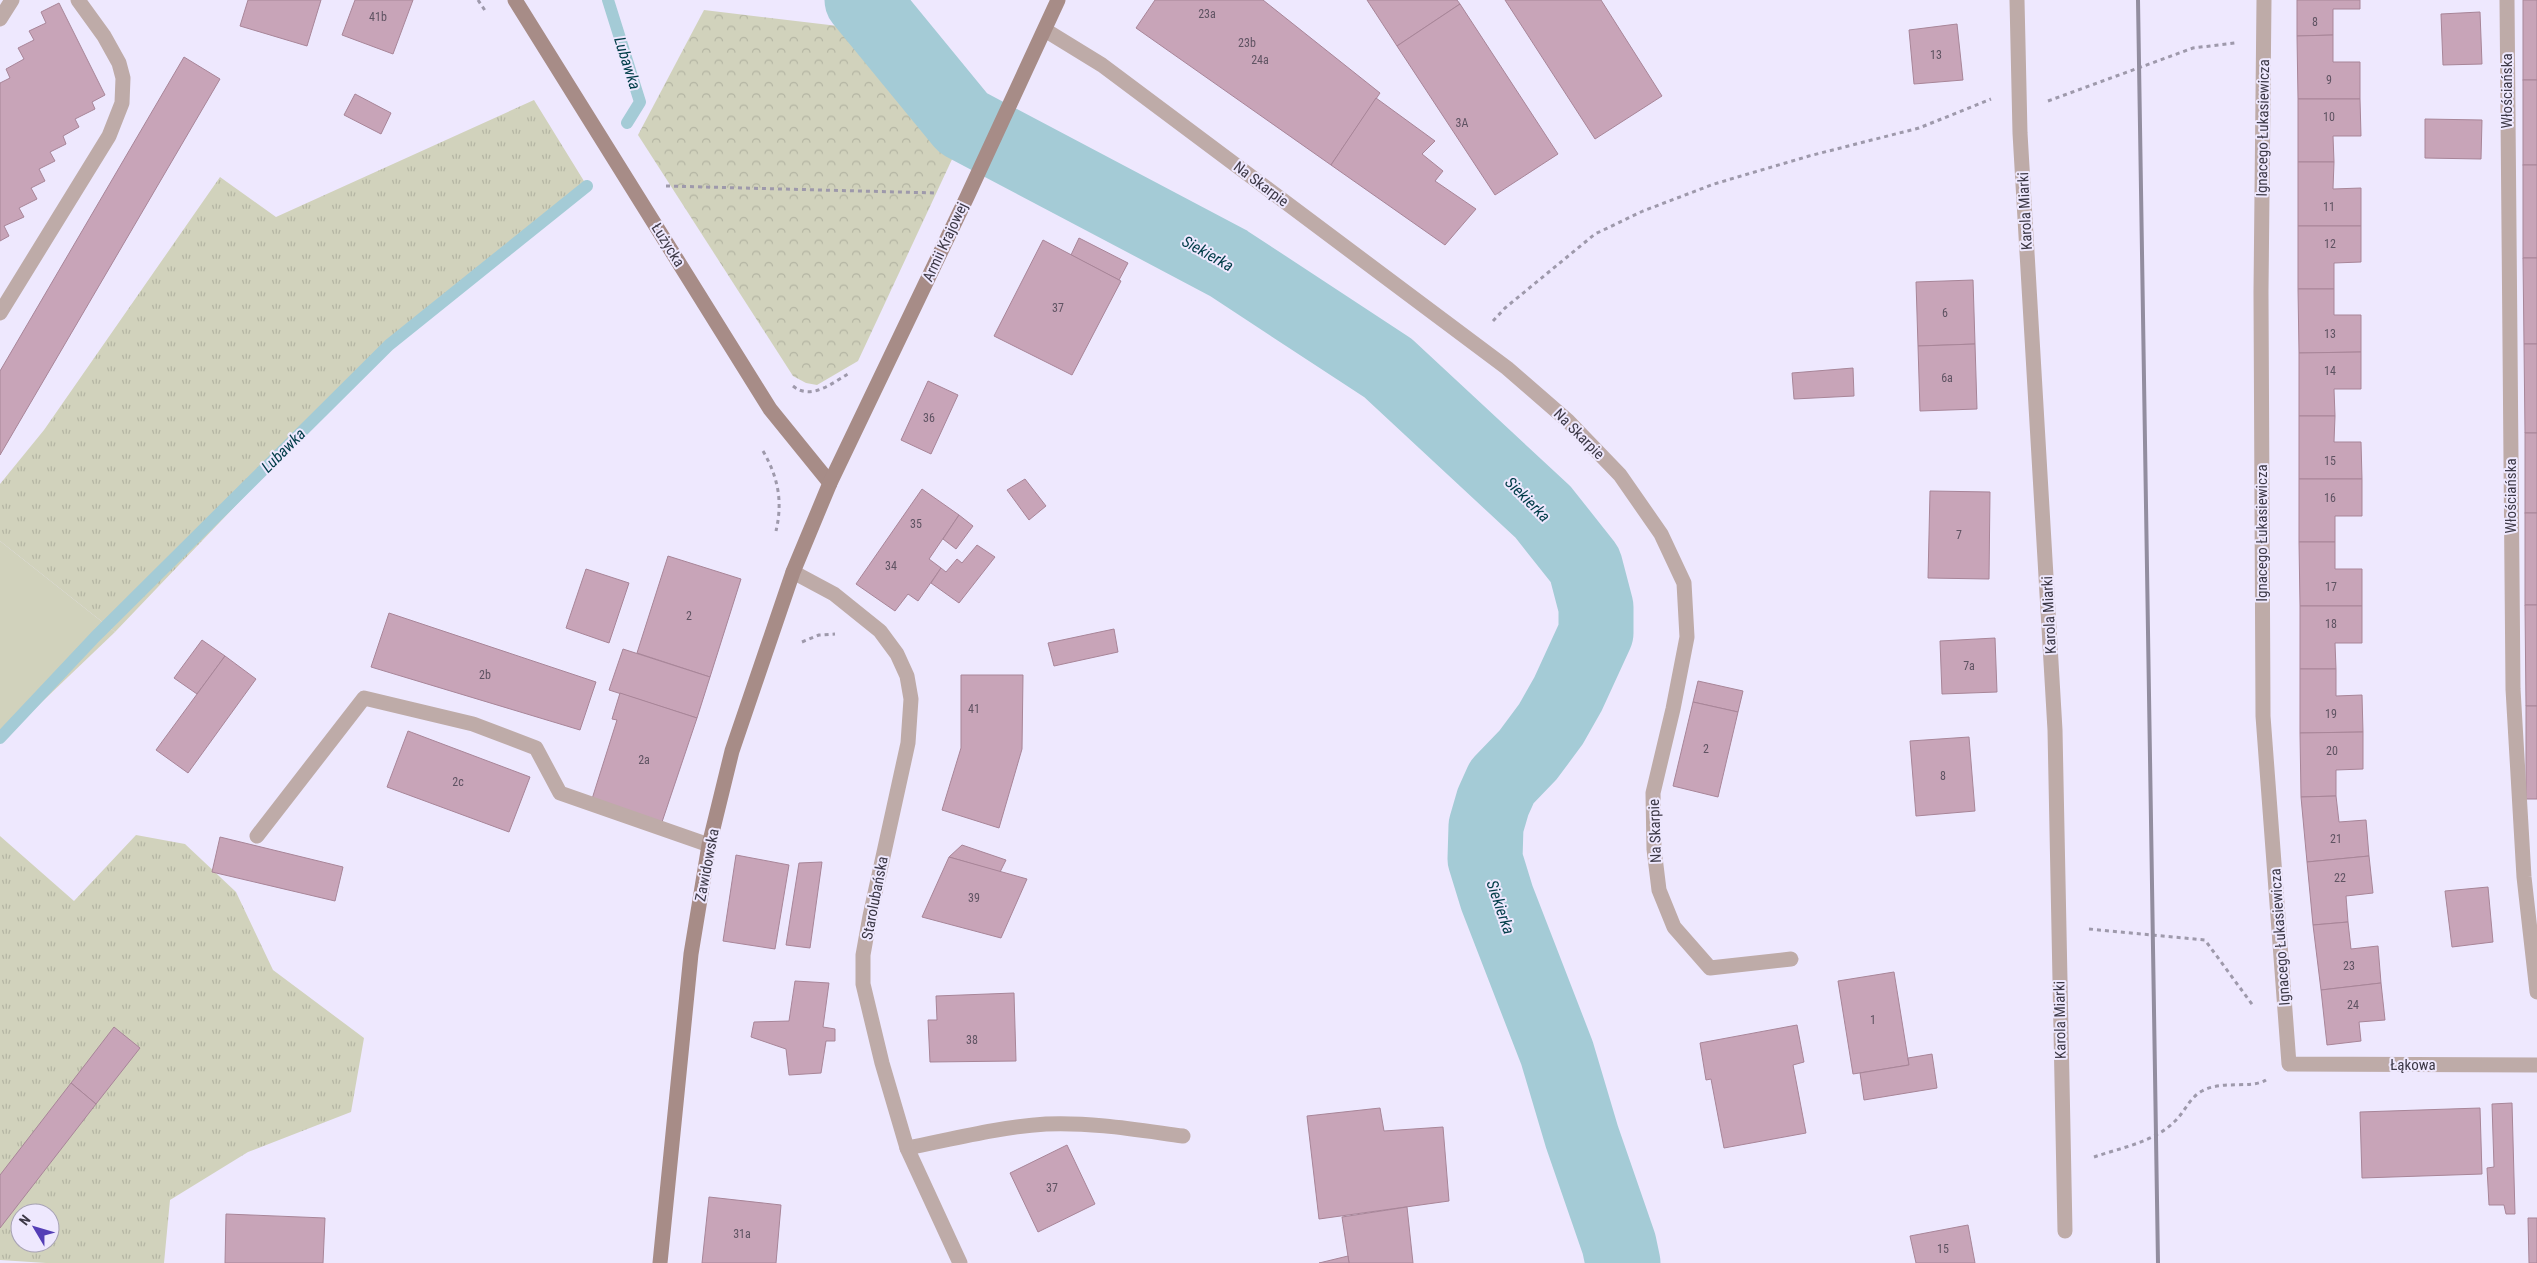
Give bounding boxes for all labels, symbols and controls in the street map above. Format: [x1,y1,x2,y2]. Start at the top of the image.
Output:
house number: 23a [1198,7,1216,21]
house number: 41b [369,10,387,24]
house number: 8 [2312,15,2318,29]
water label: Lubawka [610,34,645,92]
house number: 23b [1238,36,1256,50]
house number: 13 [1930,48,1942,62]
house number: 24a [1251,53,1269,67]
street label: Włościańska [2498,53,2516,129]
street label: Ignacego Łukasiewicza [2253,59,2273,197]
house number: 9 [2326,73,2332,87]
house number: 10 [2323,110,2335,124]
house number: 3A [1456,116,1469,130]
street label: Na Skarpie [1230,158,1292,210]
street label: Karola Miarki [2014,172,2036,250]
street label: Armii Krajowej [919,199,971,285]
house number: 11 [2323,200,2335,214]
street label: Łużycka [648,220,688,270]
water label: Siekierka [1179,232,1237,275]
house number: 12 [2324,237,2336,251]
house number: 37 [1052,301,1064,315]
house number: 6 [1942,306,1948,320]
house number: 13 [2324,327,2336,341]
house number: 14 [2324,364,2336,378]
house number: 6a [1941,371,1953,385]
street label: Na Skarpie [1550,405,1608,463]
house number: 36 [923,411,935,425]
water label: Lubawka [257,424,309,476]
house number: 15 [2324,454,2336,468]
street label: Włościańska [2502,458,2520,534]
street label: Ignacego Łukasiewicza [2253,464,2271,602]
water label: Siekierka [1501,473,1554,526]
house number: 16 [2324,491,2336,505]
house number: 35 [910,517,922,531]
house number: 7 [1956,528,1962,542]
house number: 34 [885,559,897,573]
street label: Karola Miarki [2038,576,2060,654]
house number: 17 [2325,580,2337,594]
house number: 2 [686,609,692,623]
house number: 18 [2325,617,2337,631]
house number: 7a [1963,659,1975,673]
house number: 2b [479,668,491,682]
house number: 41 [968,702,980,716]
house number: 19 [2325,707,2337,721]
house number: 2 [1703,742,1709,756]
house number: 20 [2326,744,2338,758]
house number: 2a [638,753,650,767]
house number: 8 [1940,769,1946,783]
house number: 2c [452,775,464,789]
street label: Na Skarpie [1645,799,1665,863]
street label: Zawidowska [691,827,723,903]
house number: 21 [2330,832,2342,846]
street label: Starolubańska [858,855,892,941]
street label: Ignacego Łukasiewicza [2266,868,2294,1006]
house number: 22 [2334,871,2346,885]
water label: Siekierka [1482,878,1519,937]
house number: 39 [968,891,980,905]
house number: 23 [2343,959,2355,973]
street label: Karola Miarki [2050,981,2070,1059]
house number: 24 [2347,998,2359,1012]
house number: 1 [1870,1013,1876,1027]
house number: 38 [966,1033,978,1047]
street label: Łąkowa [2390,1056,2436,1074]
house number: 37 [1046,1181,1058,1195]
north arrow [10,1203,60,1253]
text: N [16,1212,34,1228]
house number: 31a [733,1227,751,1241]
house number: 15 [1937,1242,1949,1256]

